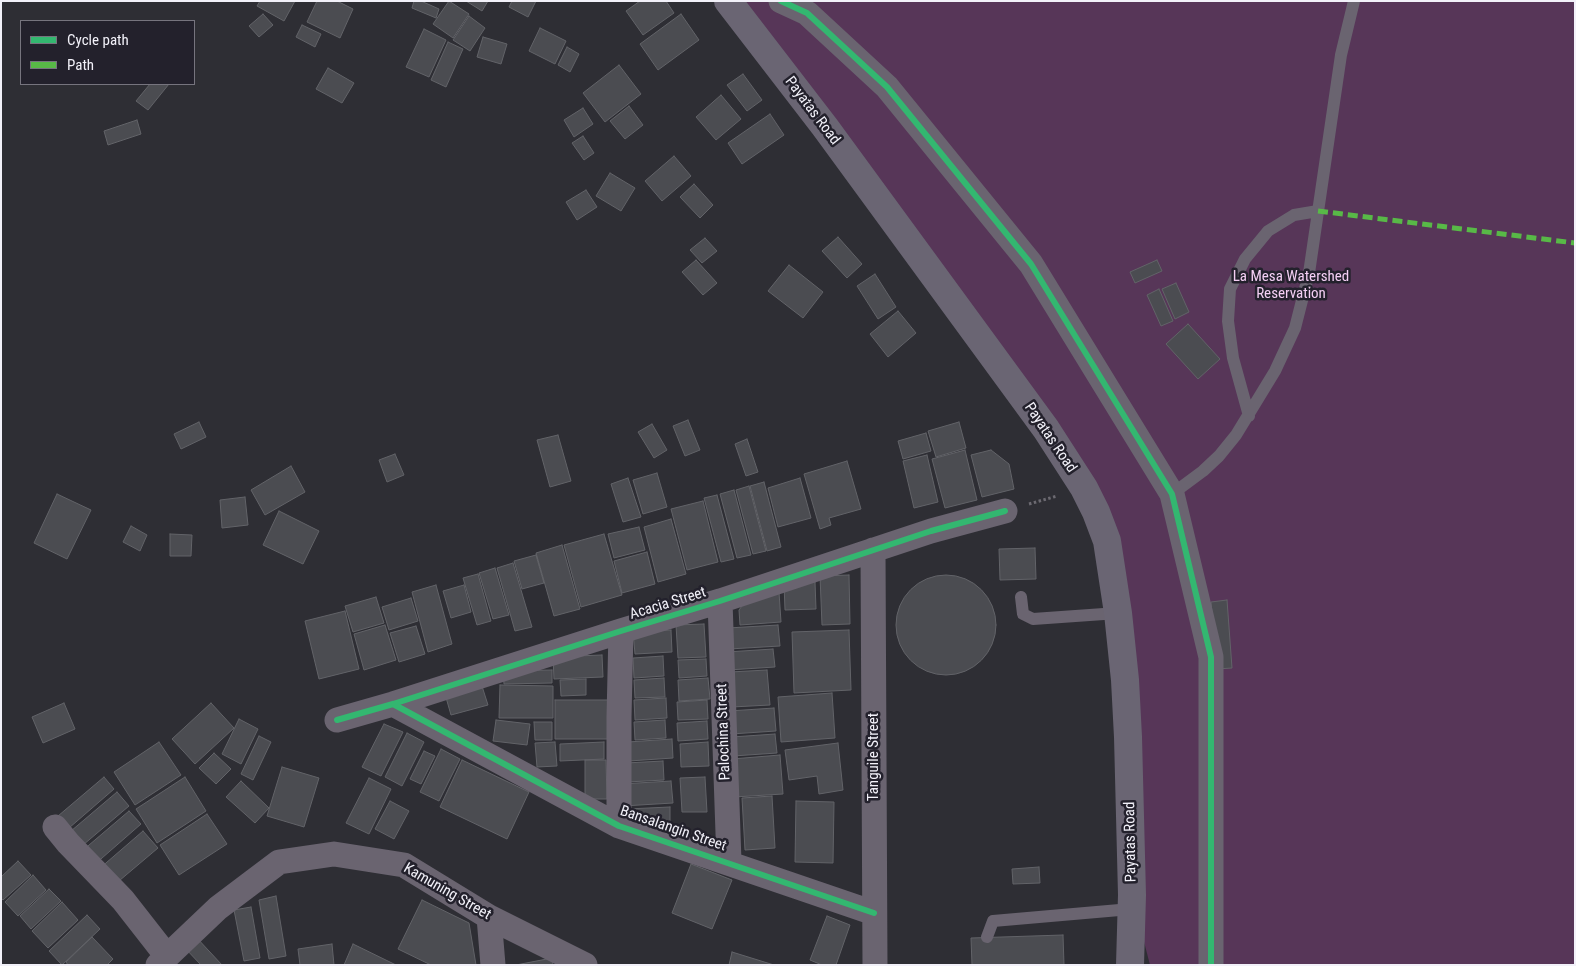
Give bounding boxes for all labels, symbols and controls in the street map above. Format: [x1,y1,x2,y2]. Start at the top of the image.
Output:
legend [20,20,195,85]
text: Cycle path [67,31,129,49]
text: Path [67,56,94,74]
street label: Payatas Road [781,73,843,149]
park label: La Mesa Watershed Reservation [1233,268,1349,303]
street label: Payatas Road [1020,400,1080,476]
street label: Acacia Street [628,584,708,624]
street label: Palochina Street [713,683,735,781]
street label: Tanguile Street [865,713,883,801]
street label: Bansalangin Street [617,802,729,856]
street label: Payatas Road [1121,802,1141,882]
street label: Kamuning Street [400,860,494,924]

